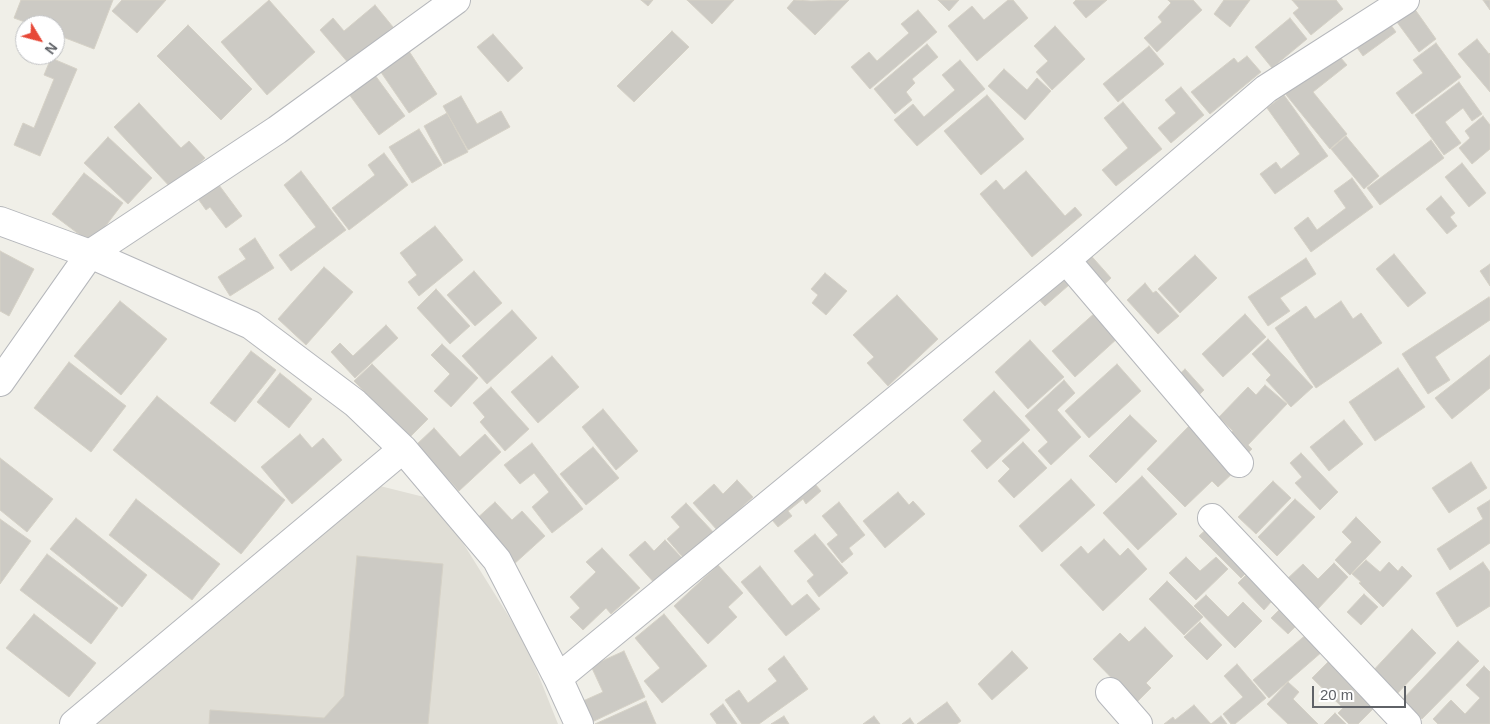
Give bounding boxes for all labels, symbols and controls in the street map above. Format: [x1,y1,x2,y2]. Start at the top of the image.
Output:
north arrow [15,15,65,65]
text: N [42,40,61,57]
scale bar [1315,676,1409,708]
text: 20 m [1320,686,1353,703]

